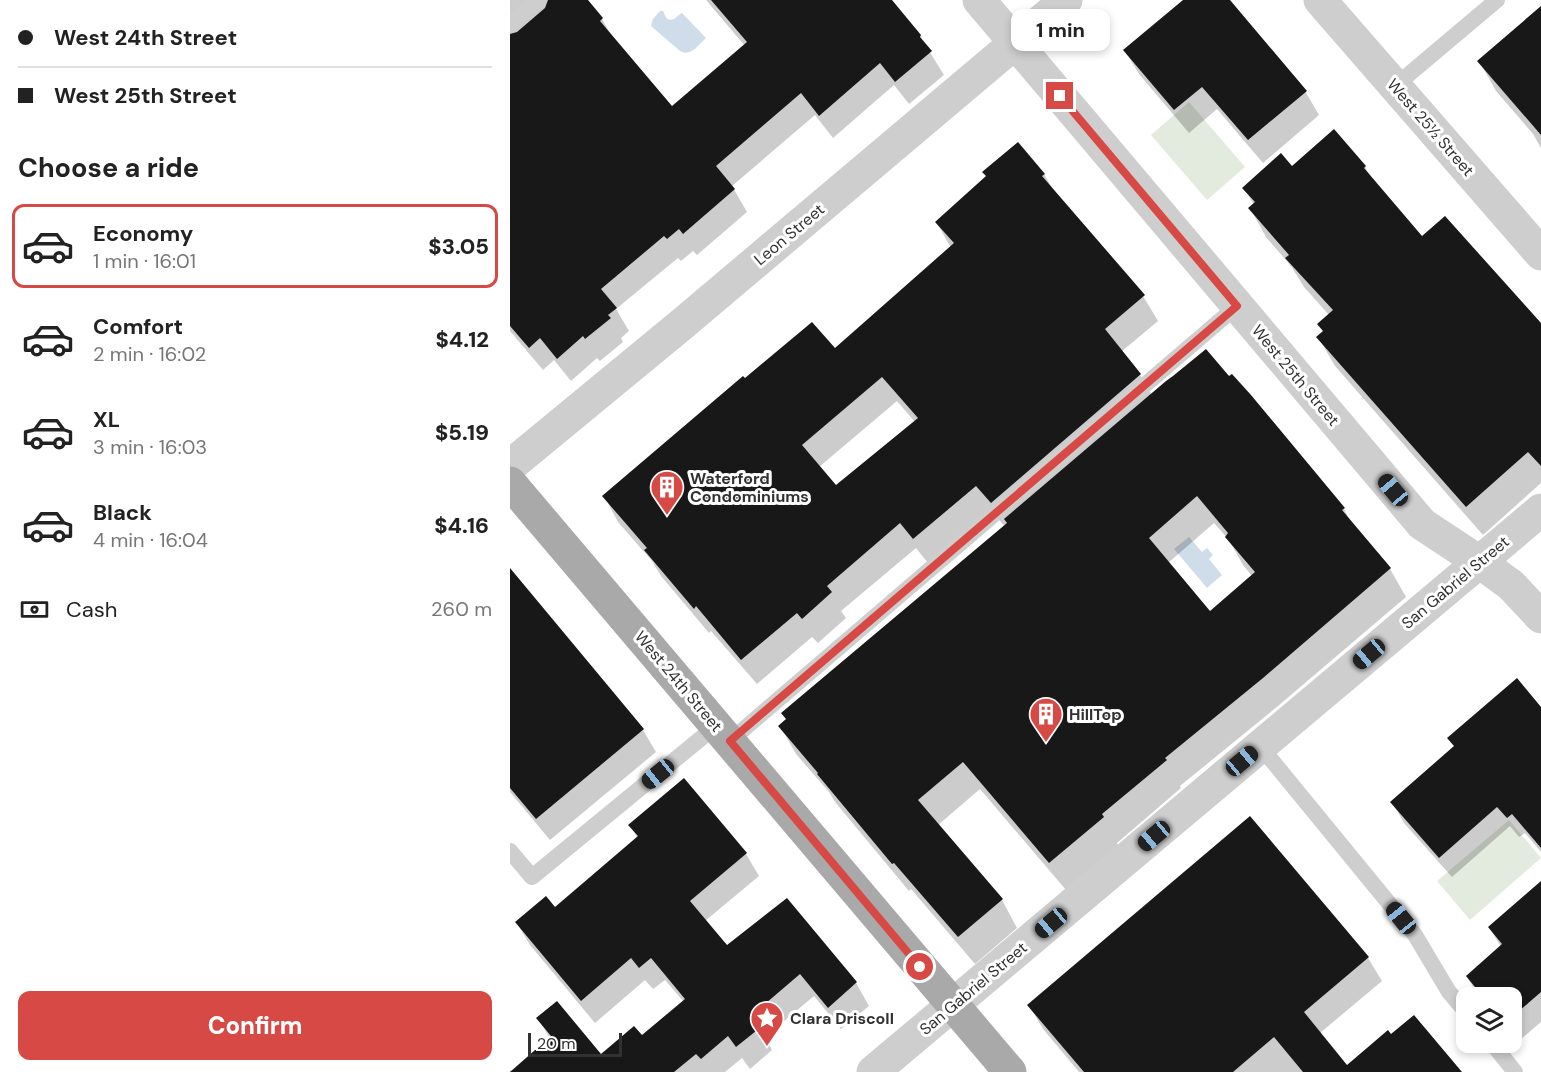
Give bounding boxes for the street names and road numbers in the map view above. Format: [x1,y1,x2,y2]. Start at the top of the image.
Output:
street label: West 25½ Street [1383,74,1479,180]
street label: Leon Street [750,199,829,270]
street label: West 25th Street [1247,320,1344,430]
street label: San Gabriel Street [1397,531,1514,634]
street label: West 24th Street [630,626,727,736]
street label: San Gabriel Street [915,937,1032,1040]

